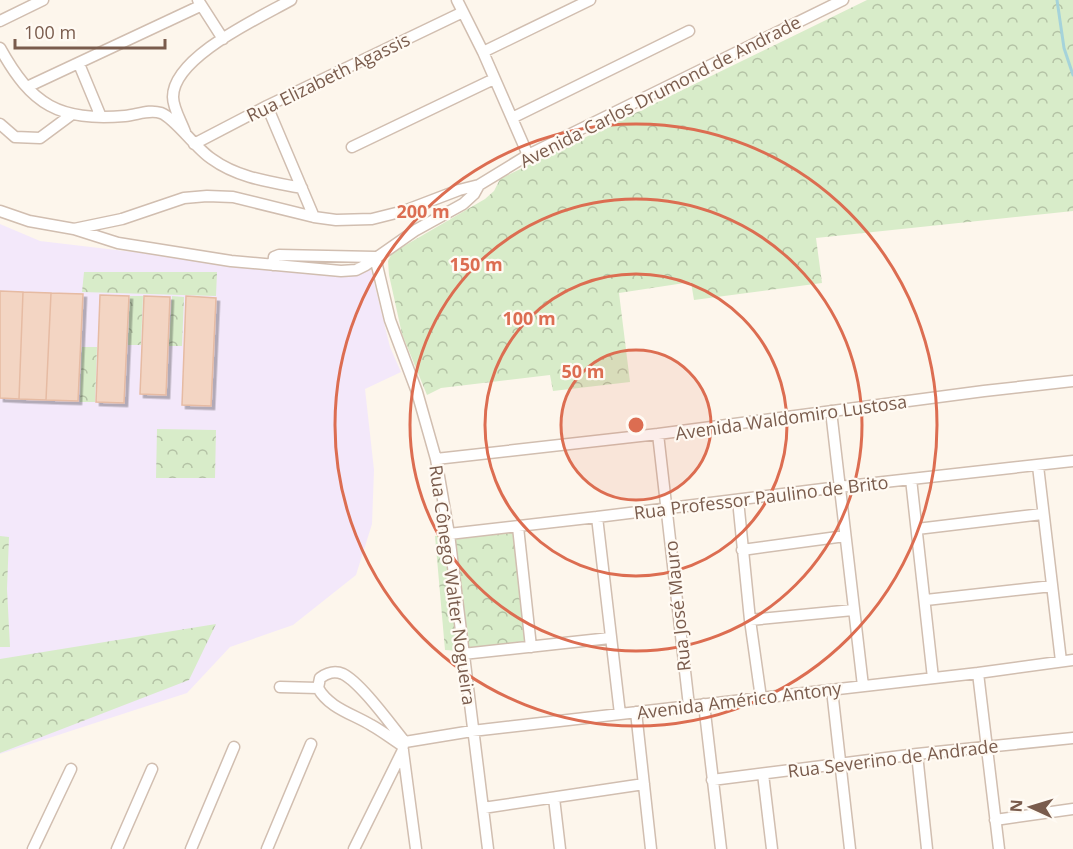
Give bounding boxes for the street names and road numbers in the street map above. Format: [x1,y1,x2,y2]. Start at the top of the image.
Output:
street label: Avenida Carlos Drumond de Andrade [515,9,805,173]
street label: Rua Elizabeth Agassis [242,27,414,127]
street label: Avenida Waldomiro Lustosa [674,389,908,445]
street label: Rua Cônego Walter Nogueira [424,463,482,707]
street label: Rua Professor Paulino de Brito [632,469,890,525]
street label: Rua José Mauro [658,539,696,673]
street label: Avenida Américo Antony [635,675,843,724]
street label: Rua Severino de Andrade [786,733,1000,783]

